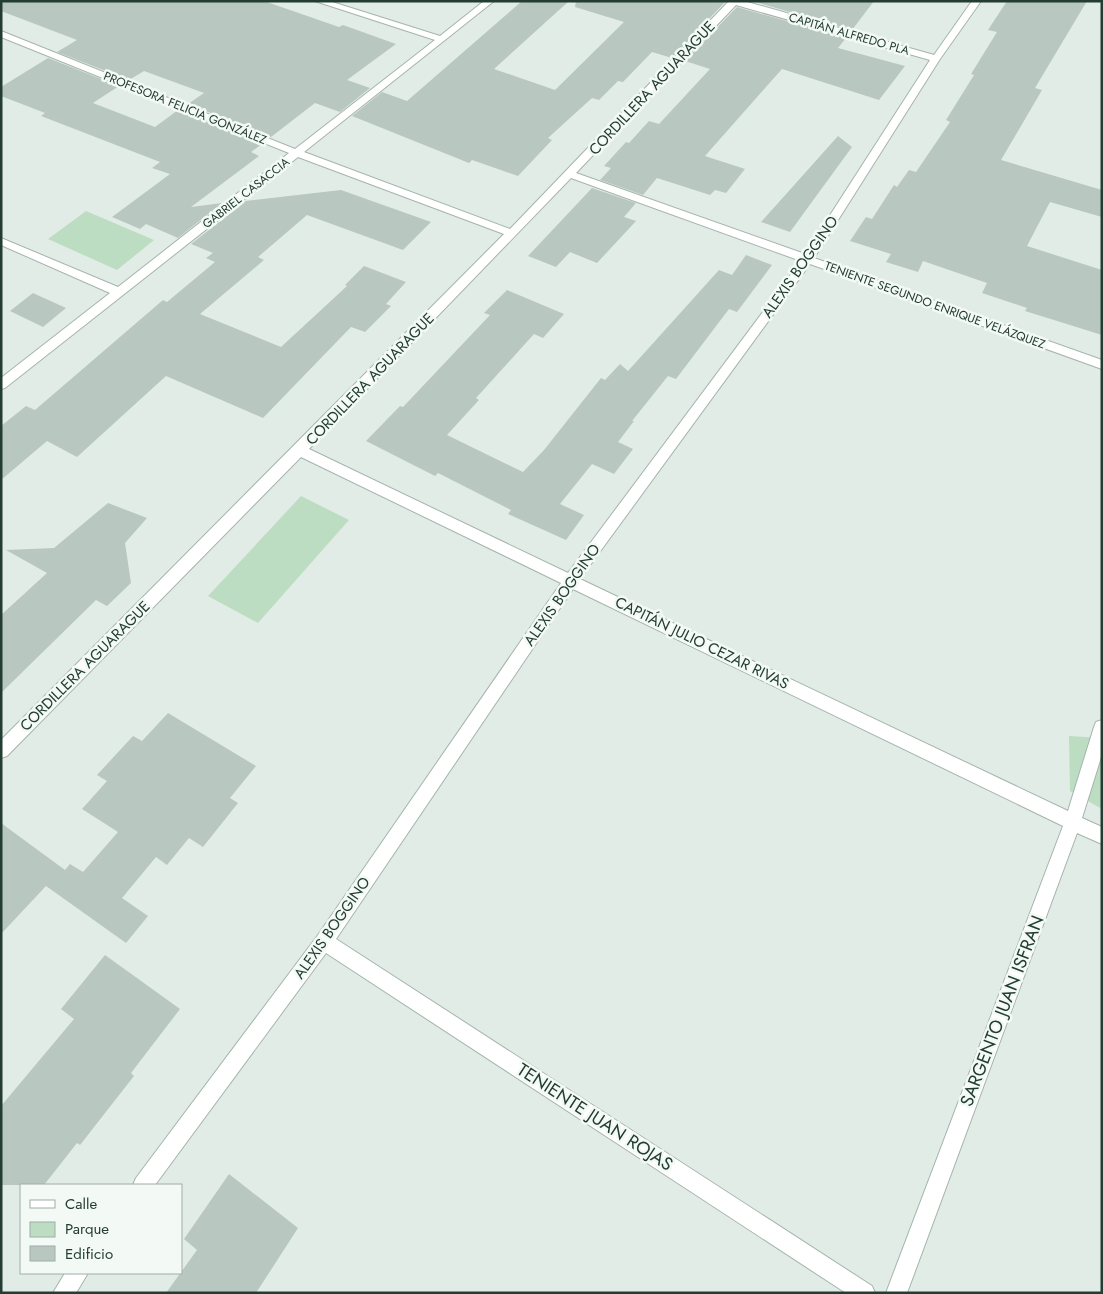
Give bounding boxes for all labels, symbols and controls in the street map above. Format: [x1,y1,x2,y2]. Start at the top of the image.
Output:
street label: CAPITÁN ALFREDO PLA [787,8,912,60]
street label: CORDILLERA AGUARAGUE [584,16,720,160]
street label: PROFESORA FELICIA GONZÁLEZ [101,67,270,149]
street label: GABRIEL CASACCIA [199,153,293,233]
street label: ALEXIS BOGGINO [757,211,844,323]
street label: TENIENTE SEGUNDO ENRIQUE VELÁZQUEZ [822,257,1048,354]
street label: CORDILLERA AGUARAGUE [301,308,439,450]
street label: ALEXIS BOGGINO [519,539,606,651]
street label: CAPITÁN JULIO CEZAR RIVAS [611,591,793,695]
street label: CORDILLERA AGUARAGUE [15,596,155,736]
street label: ALEXIS BOGGINO [289,872,376,984]
street label: SARGENTO JUAN ISFRAN [954,912,1050,1110]
street label: TENIENTE JUAN ROJAS [512,1057,678,1177]
legend [20,1184,182,1274]
text: Calle [65,1193,97,1215]
text: Parque [65,1218,109,1240]
text: Edificio [65,1243,113,1265]

